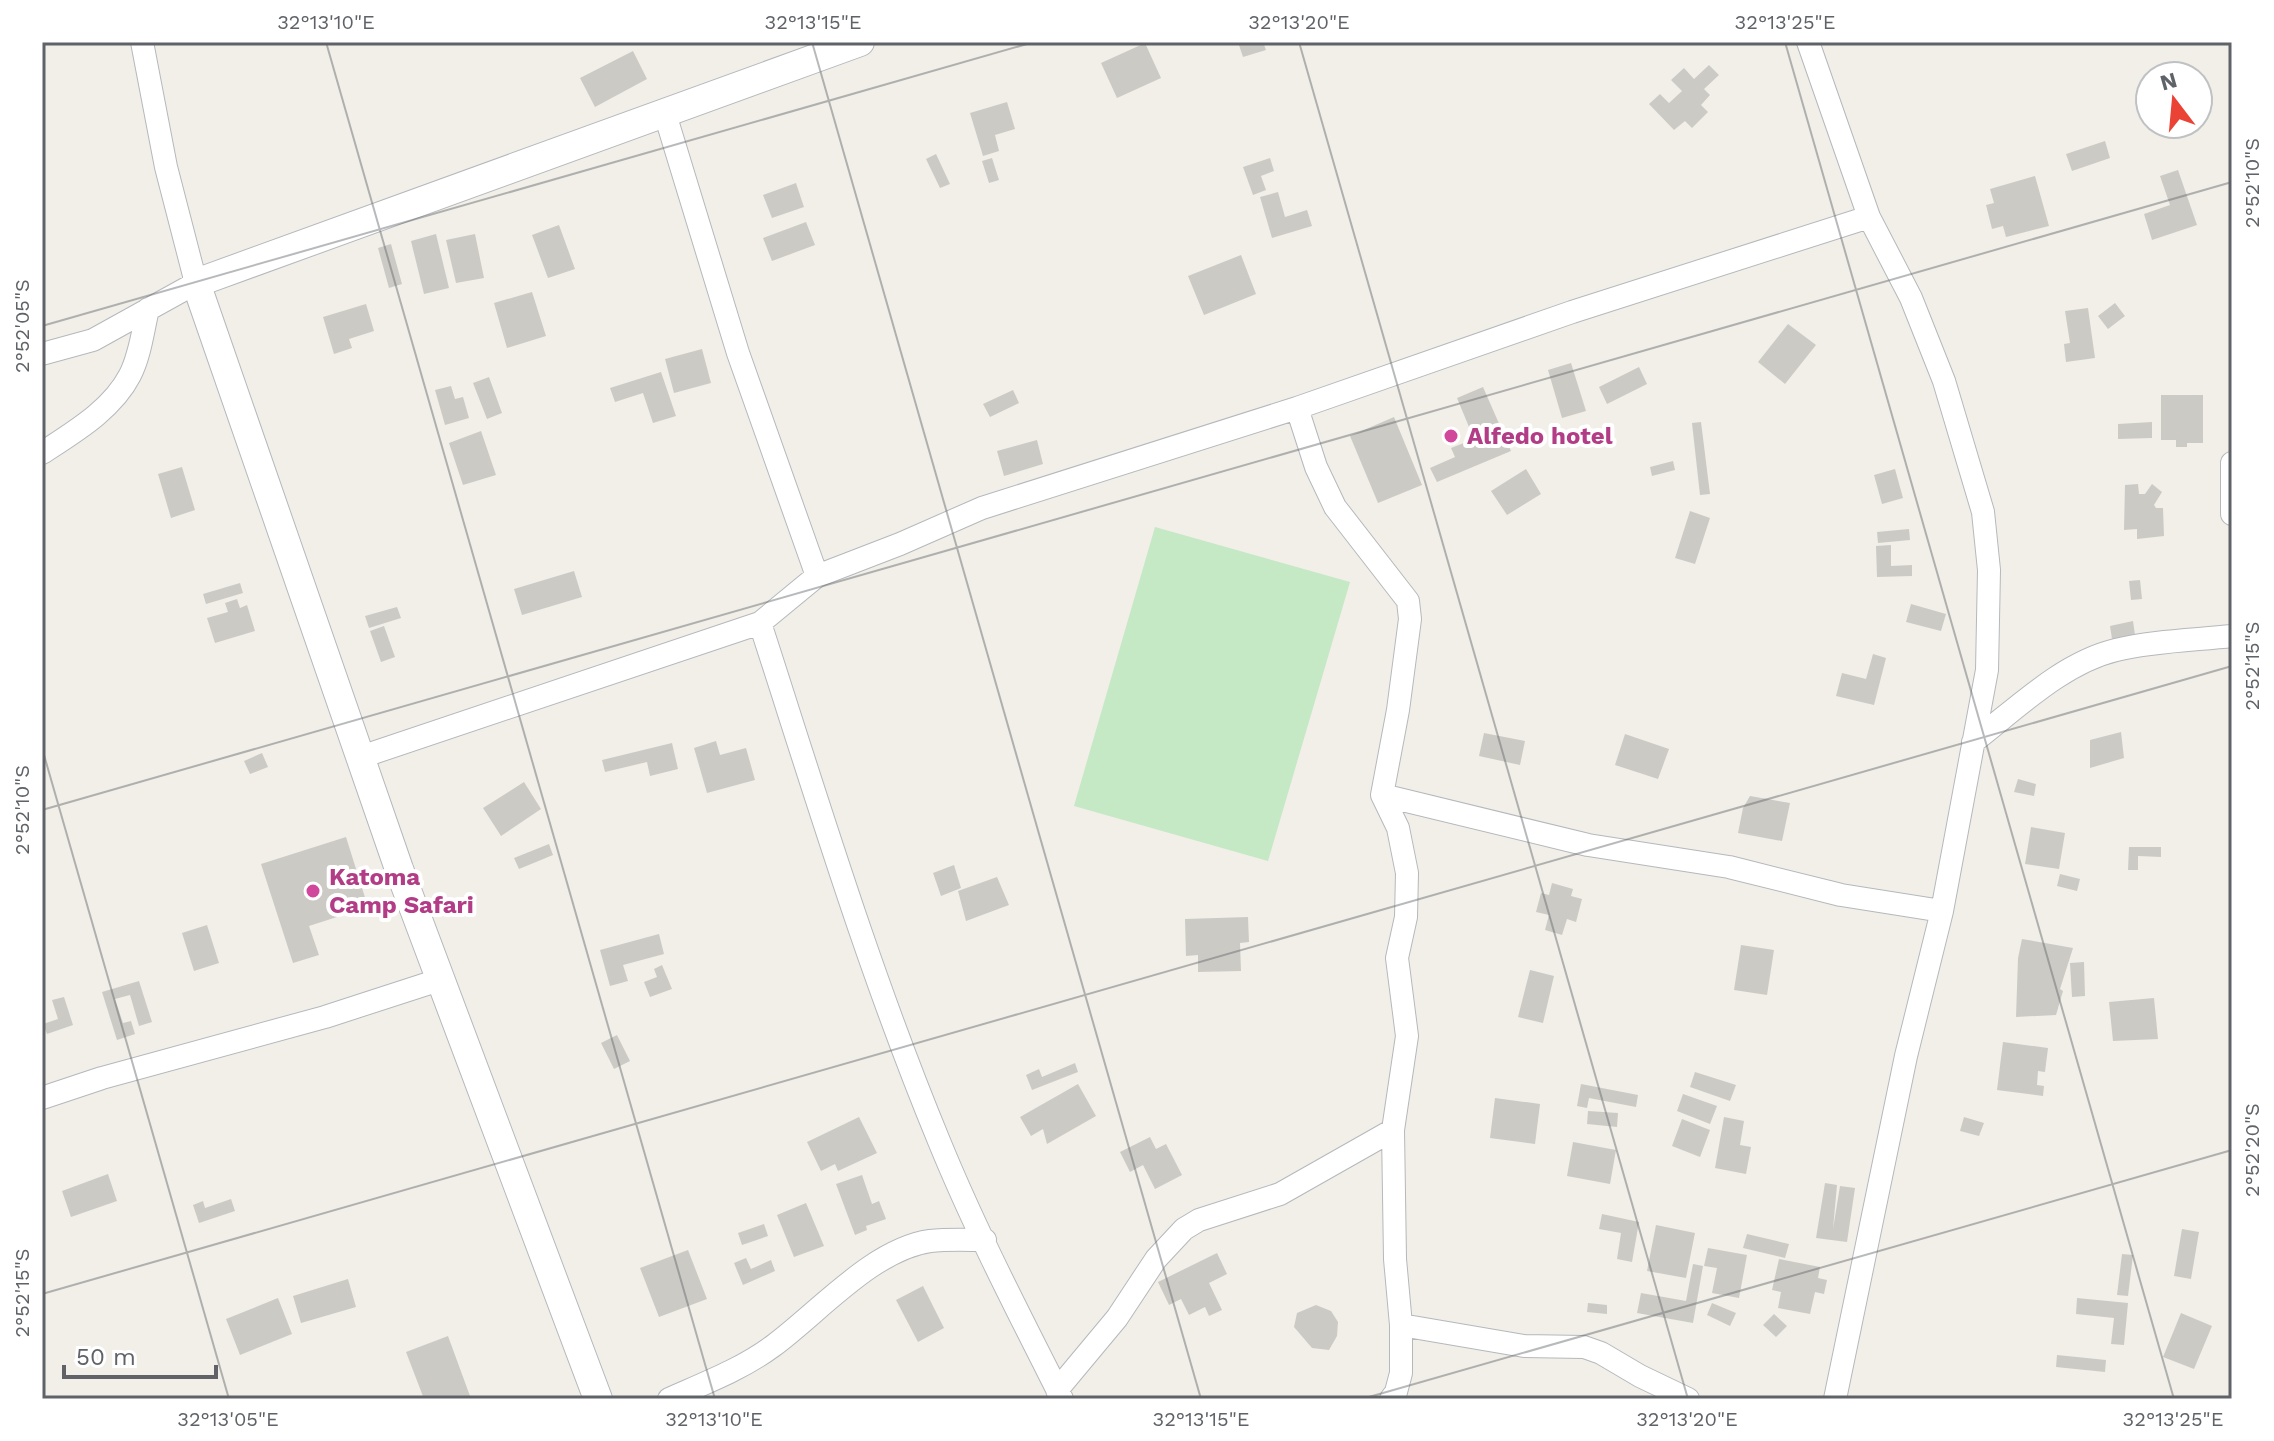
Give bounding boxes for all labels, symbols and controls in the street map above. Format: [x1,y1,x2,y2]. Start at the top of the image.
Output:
text: 32°13'10"E [277,10,375,34]
text: 32°13'15"E [765,10,861,34]
text: 32°13'20"E [1248,10,1350,34]
text: 32°13'25"E [1735,10,1835,34]
north arrow [2134,60,2214,140]
text: N [2157,67,2180,96]
text: 2°52'10"S [2240,138,2264,228]
text: 2°52'05"S [10,279,34,373]
place label: Alfedo hotel [1467,422,1613,450]
marker: Alfedo hotel [1442,427,1460,445]
text: 2°52'15"S [2240,621,2264,711]
text: 2°52'10"S [10,765,34,855]
place label: Katoma Camp Safari [329,863,474,919]
marker: Katoma Camp Safari [304,882,322,900]
text: 2°52'20"S [2240,1103,2264,1197]
text: 2°52'15"S [10,1248,34,1338]
scale bar [64,1329,216,1379]
text: 50 m [76,1343,136,1371]
text: 32°13'05"E [177,1407,279,1431]
text: 32°13'10"E [665,1407,763,1431]
text: 32°13'15"E [1153,1407,1249,1431]
text: 32°13'20"E [1636,1407,1738,1431]
text: 32°13'25"E [2123,1407,2223,1431]

